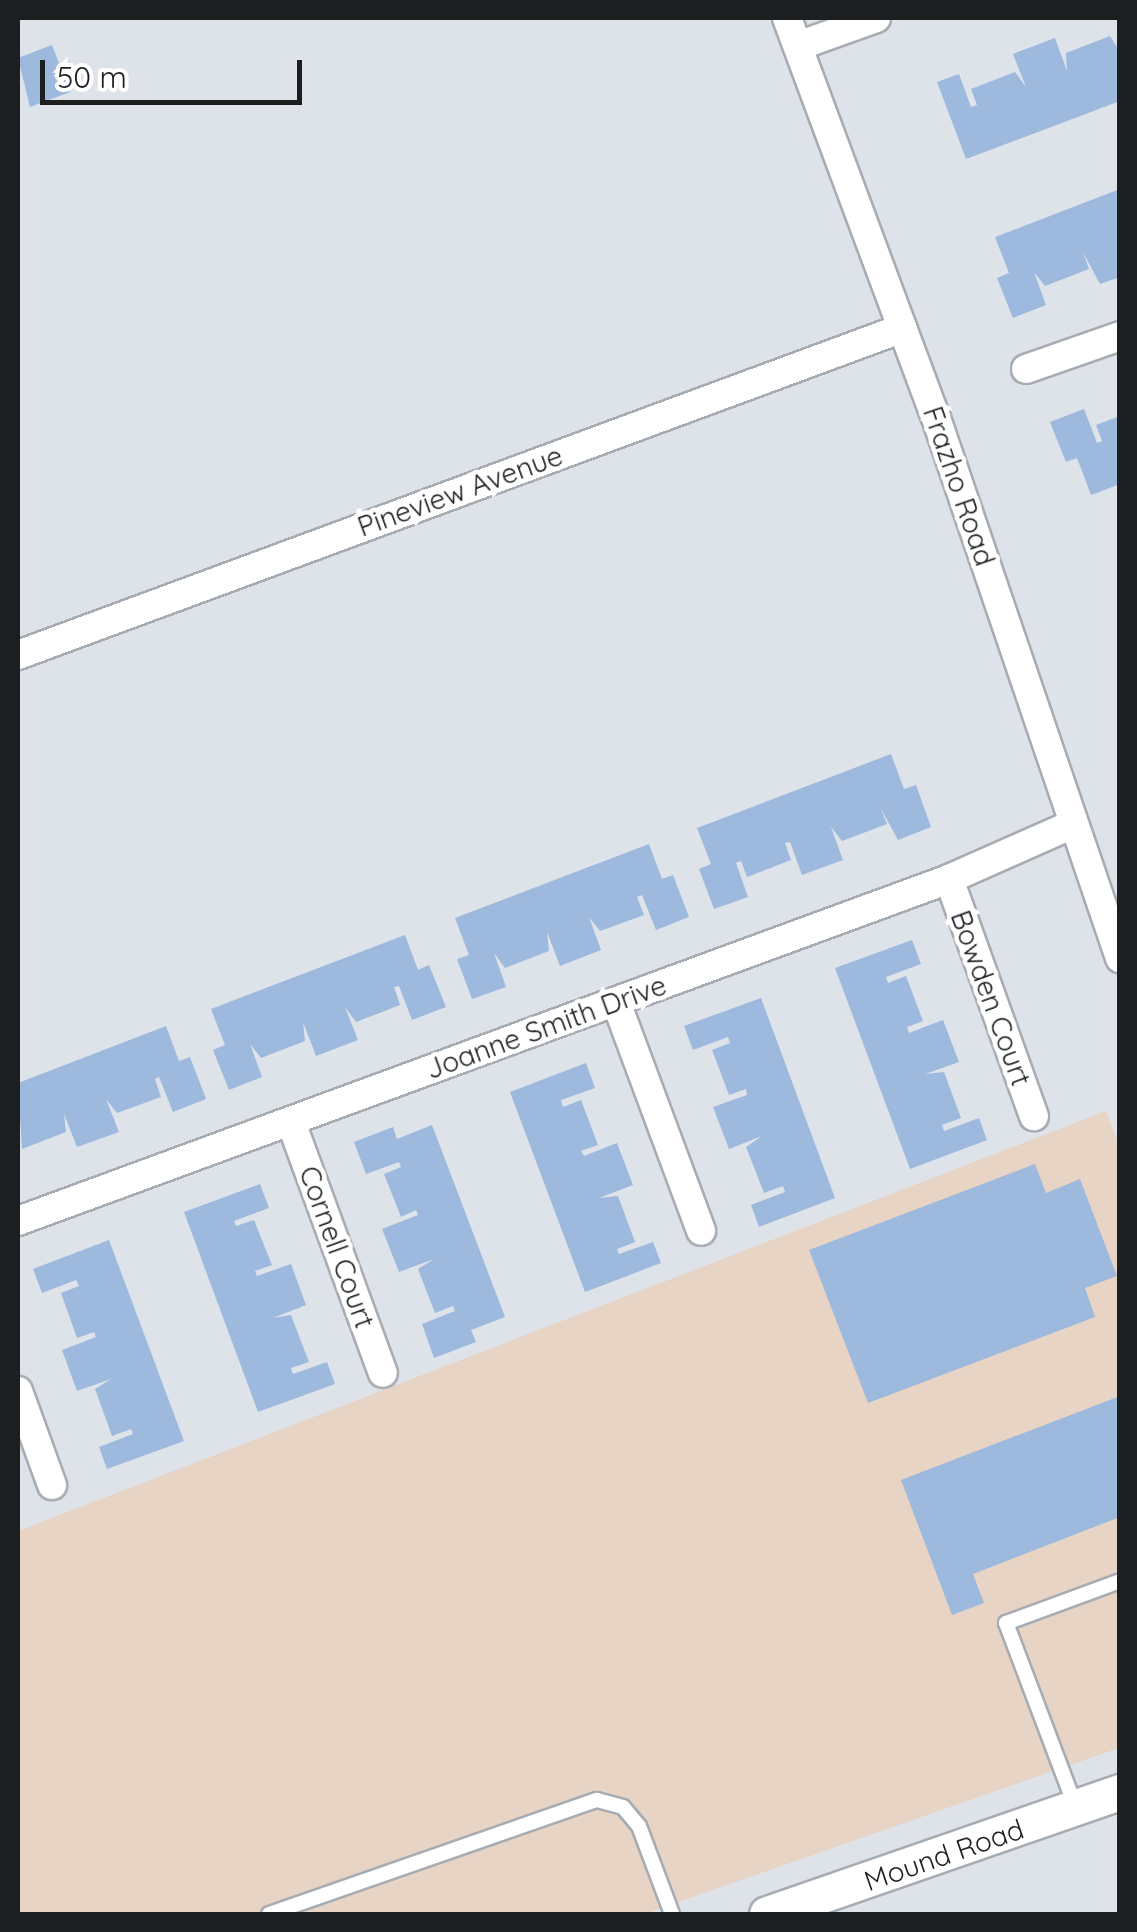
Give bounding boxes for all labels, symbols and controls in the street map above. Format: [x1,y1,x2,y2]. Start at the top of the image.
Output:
scale bar [45,40,308,102]
text: 50 m [57,58,127,96]
street label: Frazho Road [916,402,1002,570]
street label: Pineview Avenue [353,438,567,544]
street label: Bowden Court [944,906,1038,1090]
street label: Joanne Smith Drive [421,968,671,1086]
street label: Cornell Court [292,1161,382,1333]
street label: Mound Road [860,1812,1028,1898]

